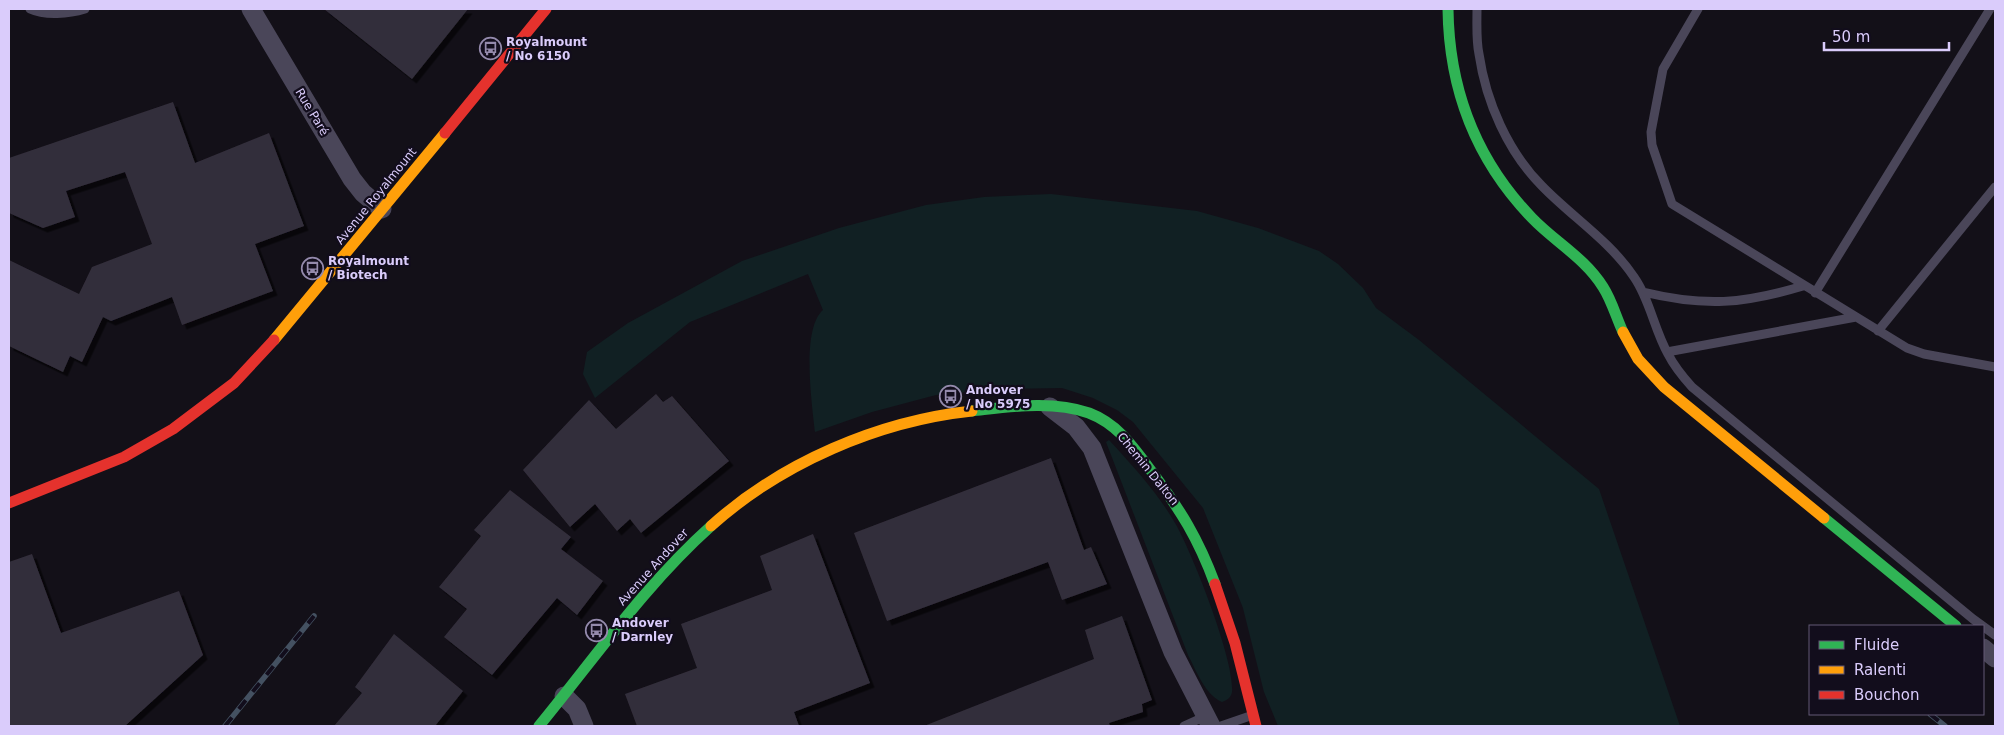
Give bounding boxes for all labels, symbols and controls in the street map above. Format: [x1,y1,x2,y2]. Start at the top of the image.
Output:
scale bar [1824,20,1949,52]
text: 50 m [1832,28,1870,46]
place label: Royalmount / No 6150 [506,35,587,63]
bus stop icon: Royalmount / No 6150 [478,37,502,61]
street label: Rue Paré [292,86,332,138]
street label: Avenue Royalmount [333,145,419,247]
place label: Royalmount / Biotech [328,254,409,282]
bus stop icon: Royalmount / Biotech [300,256,324,280]
place label: Andover / No 5975 [966,383,1030,411]
bus stop icon: Andover / No 5975 [938,385,962,409]
street label: Chemin Dalton [1114,430,1182,508]
street label: Avenue Andover [615,526,691,608]
place label: Andover / Darnley [612,616,673,644]
bus stop icon: Andover / Darnley [584,618,608,642]
legend [1809,625,1984,715]
text: Fluide [1854,636,1899,654]
text: Ralenti [1854,661,1906,679]
text: Bouchon [1854,686,1919,704]

